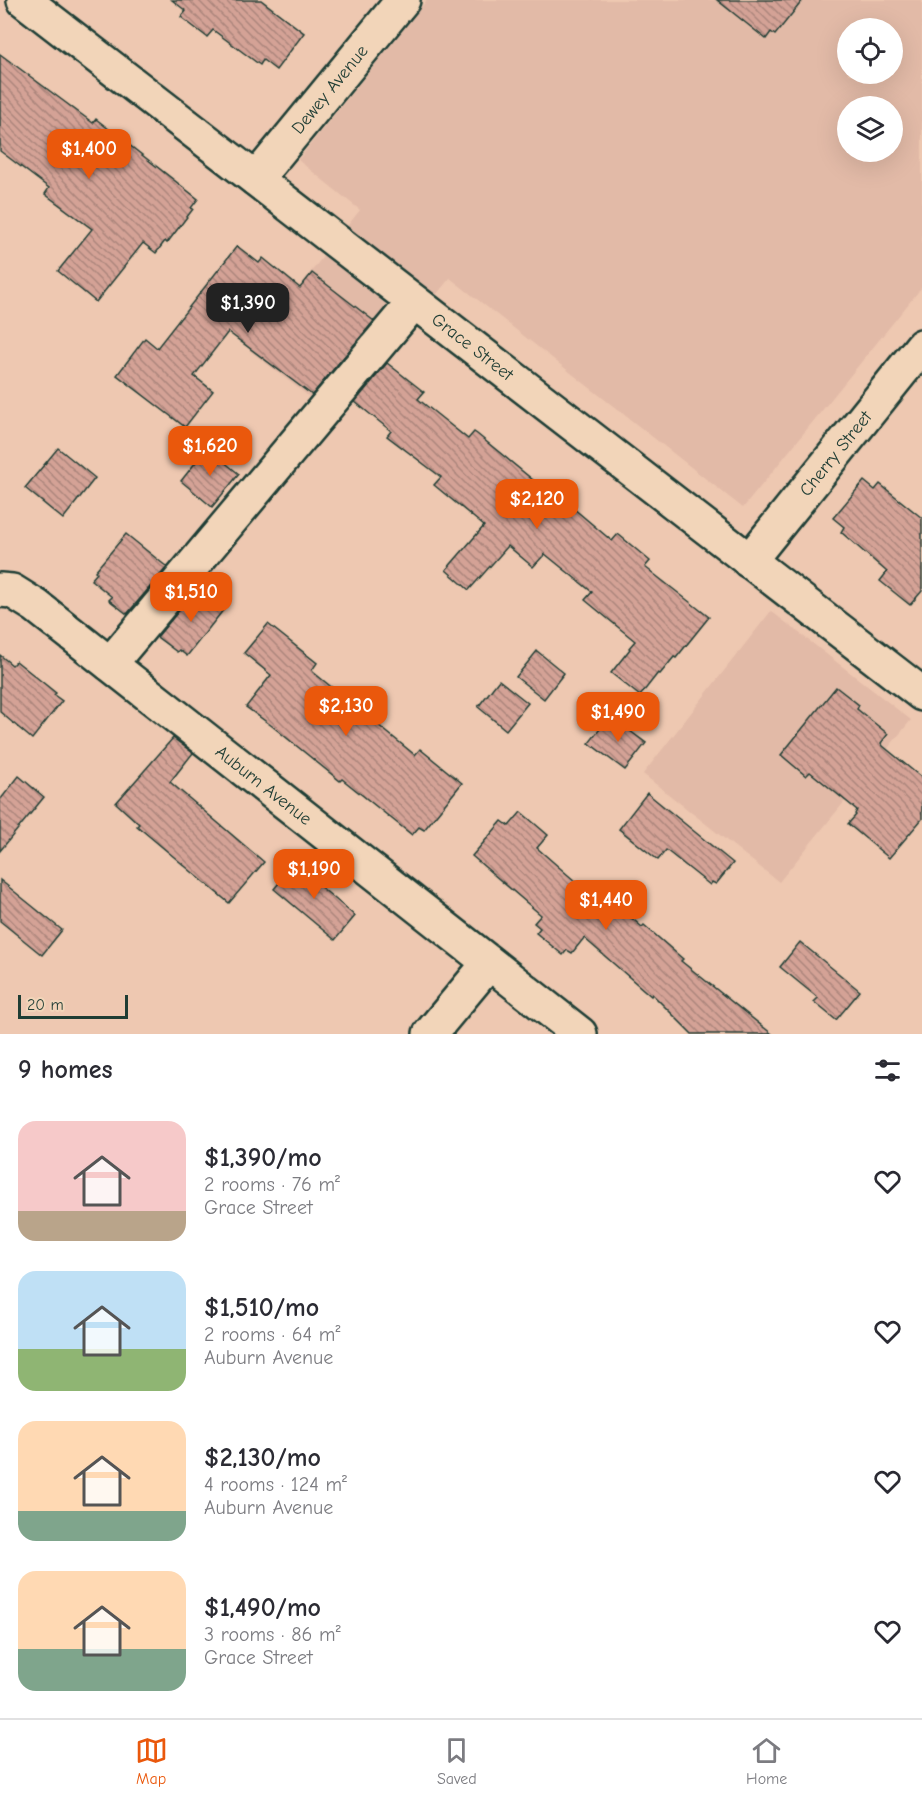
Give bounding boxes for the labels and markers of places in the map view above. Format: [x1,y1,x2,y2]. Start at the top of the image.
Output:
pin: $1,400 [40,129,138,180]
pin: $1,390 [199,283,297,334]
pin: $1,620 [161,426,259,477]
pin: $2,120 [488,479,586,530]
pin: $1,510 [142,572,240,623]
pin: $2,130 [297,686,395,737]
pin: $1,490 [569,692,667,743]
pin: $1,190 [265,849,363,900]
pin: $1,440 [557,880,655,931]

